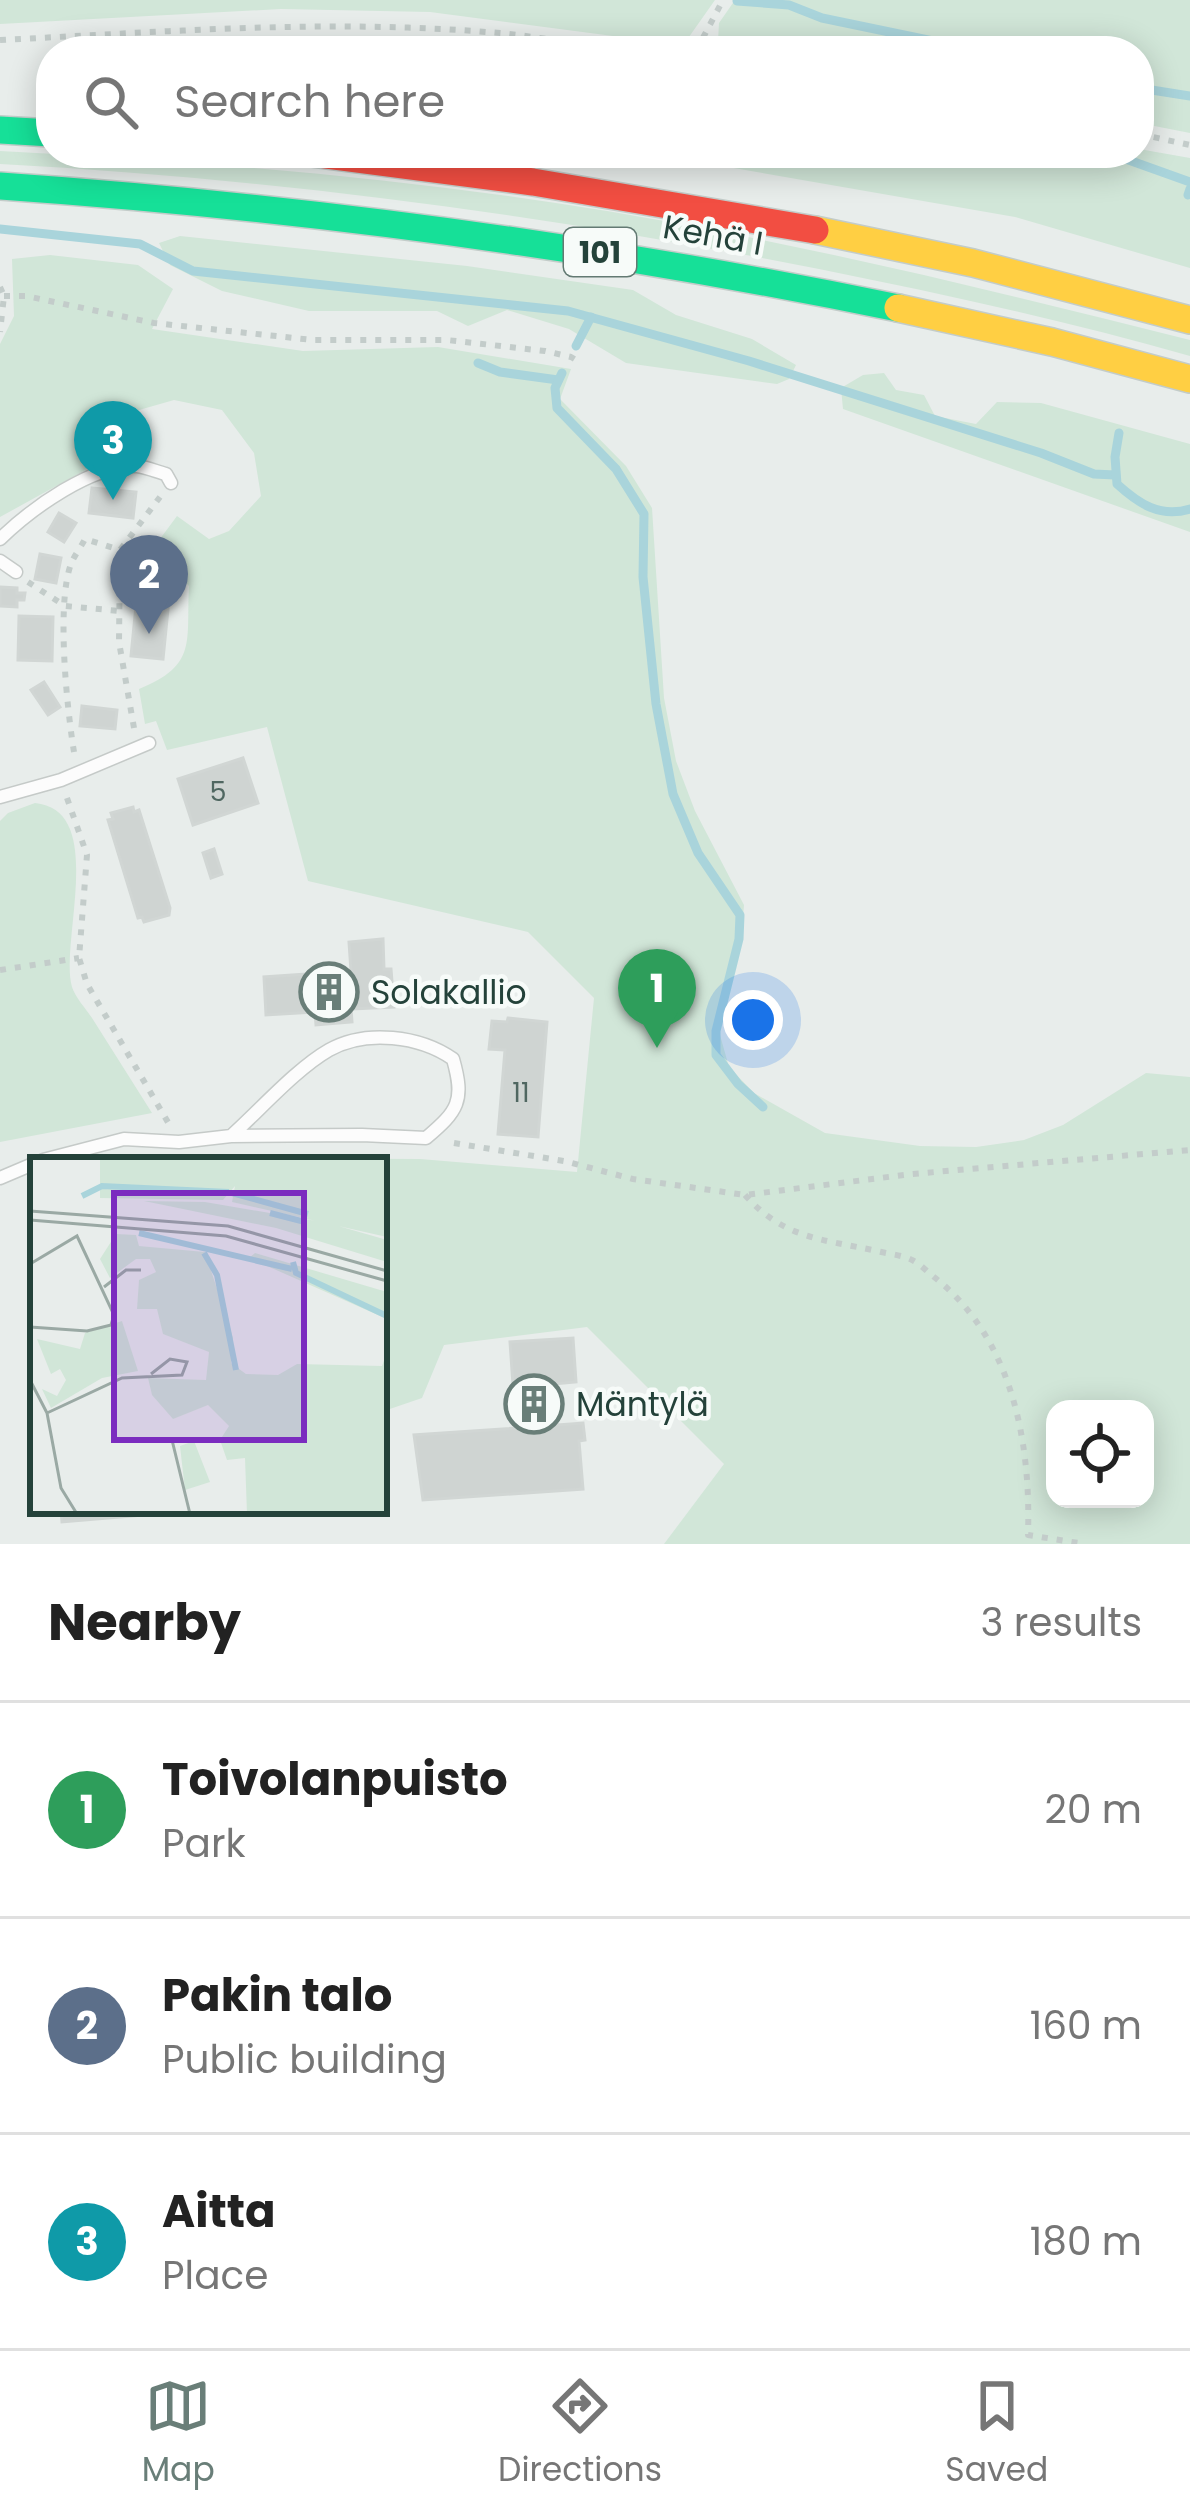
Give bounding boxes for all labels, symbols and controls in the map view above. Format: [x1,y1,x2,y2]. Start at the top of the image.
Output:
search box [36,36,1154,168]
icon: search [78,69,144,135]
text: Search here [174,70,445,133]
street label: Kehä I [659,203,767,267]
road number: 101 [564,228,636,276]
pin: 3 [74,401,152,500]
pin: 2 [110,535,188,634]
house number: 5 [210,773,226,810]
pin: 1 [618,949,696,1048]
building icon: Solakallio [298,961,360,1023]
place label: Solakallio [371,969,527,1016]
your location [723,990,783,1050]
house number: 11 [512,1074,530,1111]
inset map [30,1157,387,1514]
building icon: Mäntylä [503,1373,565,1435]
place label: Mäntylä [576,1381,709,1428]
map controls [1046,1400,1154,1508]
button: locate [1046,1400,1154,1508]
text: Nearby [48,1586,241,1658]
text: 3 results [980,1595,1142,1650]
text: Toivolanpuisto [162,1748,508,1811]
text: 1 [80,1782,94,1837]
text: 20 m [1044,1782,1142,1837]
text: Park [162,1816,246,1871]
text: Pakin talo [162,1964,392,2027]
text: 2 [76,1998,98,2053]
text: 160 m [1030,1998,1142,2053]
text: Public building [162,2032,447,2087]
text: Aitta [162,2180,276,2243]
text: 3 [75,2214,99,2269]
text: 180 m [1030,2214,1142,2269]
text: Place [162,2248,268,2303]
tab: Map [142,2373,215,2495]
tab: Directions [498,2373,662,2495]
tab: Saved [945,2373,1048,2495]

